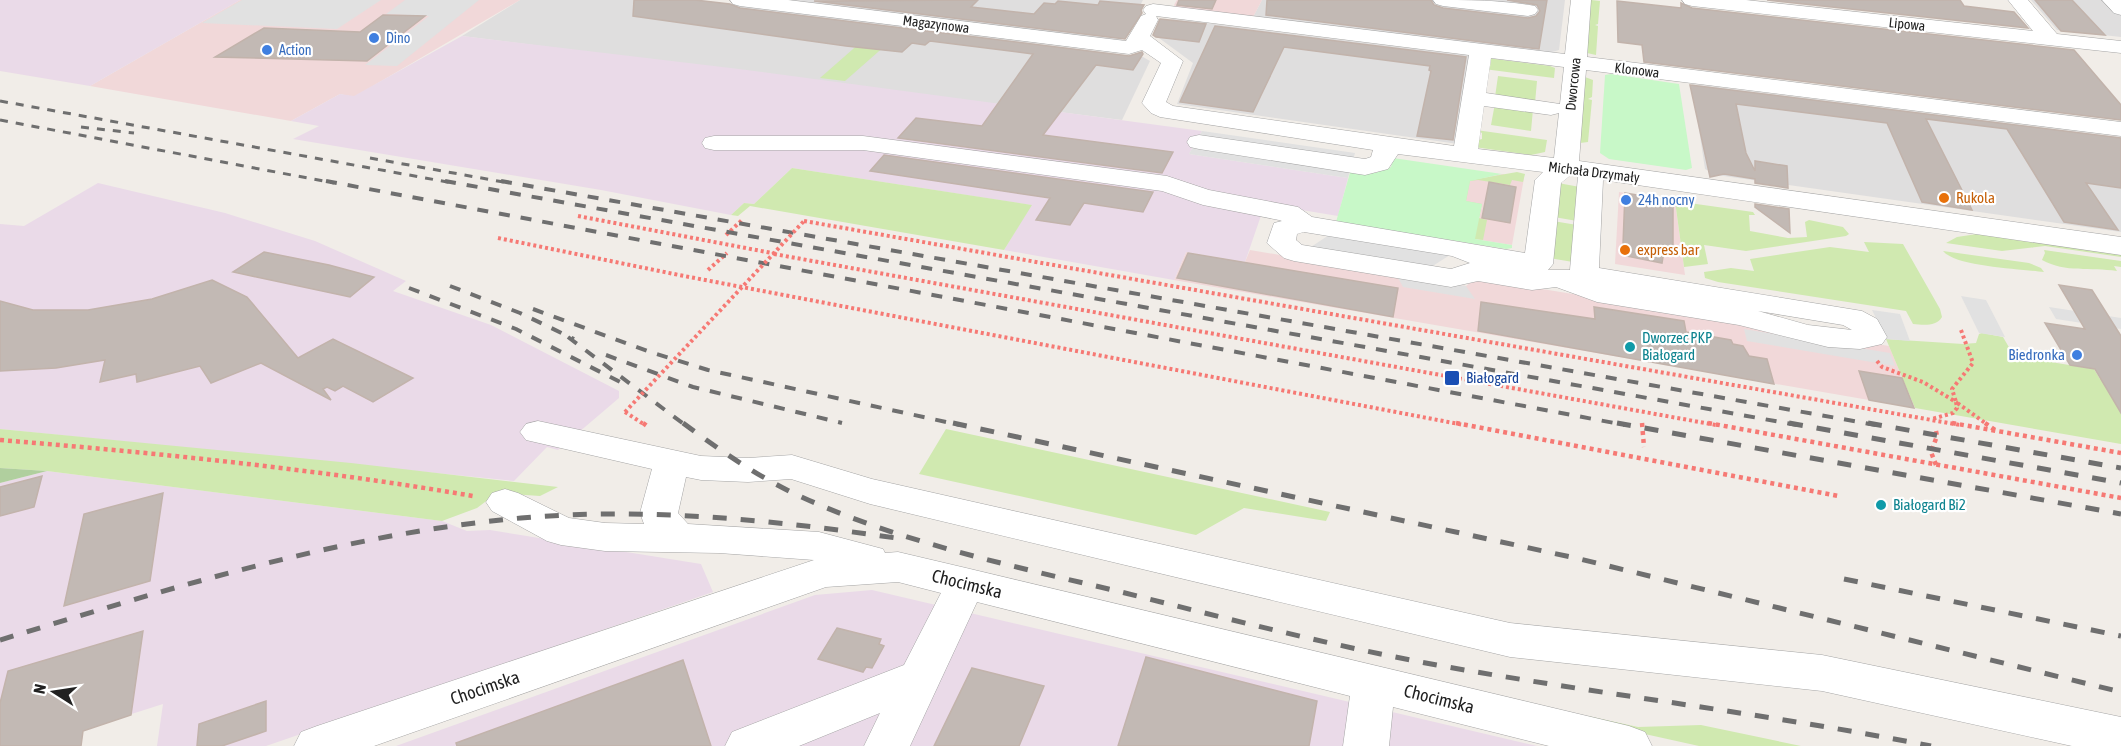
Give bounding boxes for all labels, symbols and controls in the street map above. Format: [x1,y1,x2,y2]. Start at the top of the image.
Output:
street label: Magazynowa [902,12,970,36]
street label: Lipowa [1888,14,1926,34]
place label: Dino [386,30,410,46]
marker: Dino [367,31,381,45]
place label: Action [279,42,312,58]
marker: Action [260,43,274,57]
street label: Dworcowa [1562,57,1584,111]
street label: Klonowa [1614,59,1660,81]
street label: Michała Drzymały [1547,158,1641,186]
place label: Rukola [1956,189,1995,206]
place label: 24h nocny [1638,191,1695,208]
marker: Rukola [1937,191,1951,205]
marker: 24h nocny [1619,193,1633,207]
place label: express bar [1637,241,1700,258]
marker: express bar [1618,243,1632,257]
place label: Dworzec PKP Białogard [1642,329,1712,363]
marker: Dworzec PKP Białogard [1623,340,1637,354]
place label: Biedronka [2008,346,2065,363]
marker: Biedronka [2070,348,2084,362]
marker: Białogard [1443,369,1461,387]
place label: Białogard [1466,369,1519,386]
place label: Białogard Bi2 [1893,496,1966,513]
marker: Białogard Bi2 [1874,498,1888,512]
street label: Chocimska [930,565,1004,602]
north arrow [24,662,84,722]
street label: Chocimska [448,666,522,709]
street label: Chocimska [1402,680,1476,717]
text: N [30,682,49,695]

